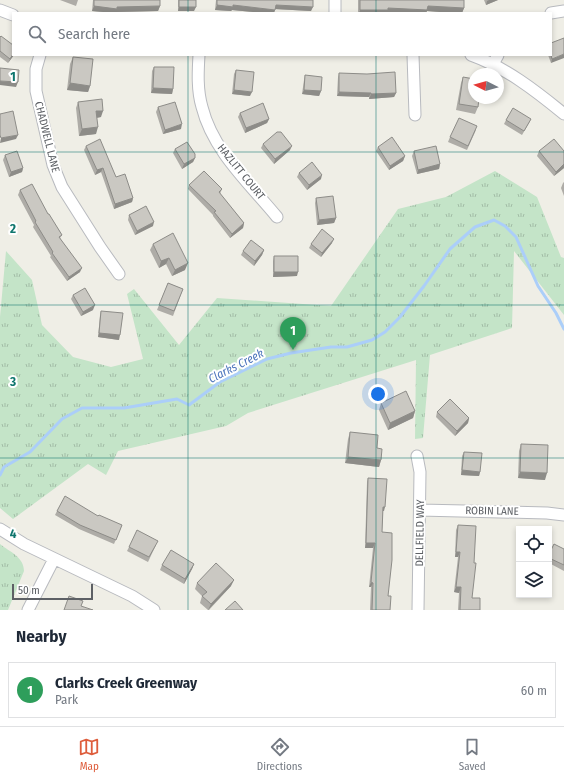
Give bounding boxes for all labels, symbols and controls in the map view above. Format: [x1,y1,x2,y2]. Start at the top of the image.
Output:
search box [12,12,552,56]
icon: search [26,23,48,45]
text: Search here [58,25,130,43]
north arrow [468,68,504,104]
text: 1 [10,69,16,84]
street label: CHADWELL LANE [32,100,62,174]
street label: HAZLITT COURT [215,142,268,203]
text: 2 [9,221,16,236]
pin: 1 [280,317,306,350]
water label: Clarks Creek [206,346,266,386]
text: 3 [9,374,16,389]
your location [368,384,388,404]
street label: DELLFIELD WAY [413,499,427,567]
street label: ROBIN LANE [465,504,519,518]
text: 4 [10,526,17,541]
map controls [516,526,552,598]
button: locate [516,526,552,562]
button: layers [516,562,552,598]
scale bar [12,582,93,601]
text: 50 m [18,584,40,597]
text: Nearby [16,626,67,647]
text: Clarks Creek Greenway [55,674,197,692]
text: 1 [27,683,33,698]
text: 60 m [521,683,547,698]
text: Park [55,692,78,707]
tab: Map [78,736,100,773]
tab: Directions [257,736,302,773]
tab: Saved [459,736,486,773]

